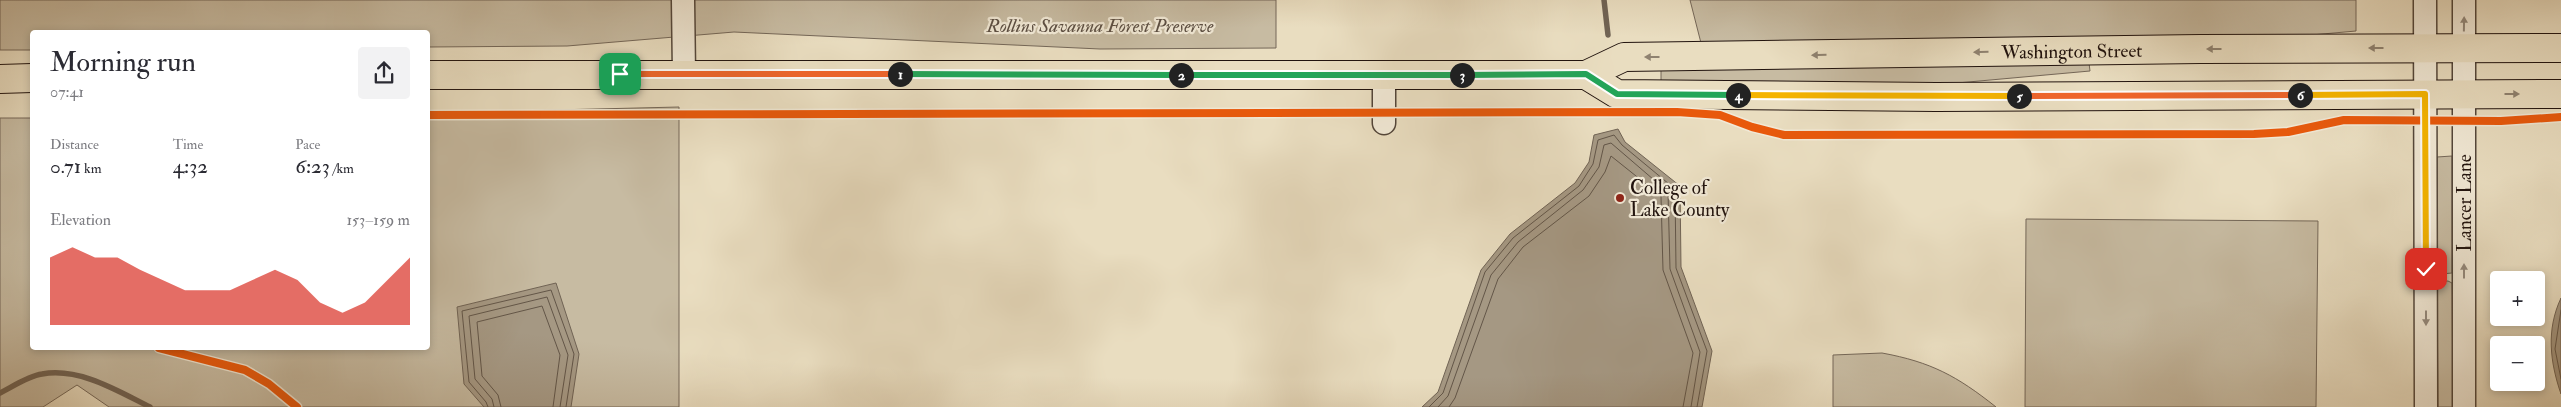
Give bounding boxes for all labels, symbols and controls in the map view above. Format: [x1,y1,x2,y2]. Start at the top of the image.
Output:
park label: Rollins Savanna Forest Preserve [986,14,1214,38]
one-way arrow [2460,16,2468,32]
street label: Washington Street [2000,39,2143,65]
one-way arrow [2368,44,2384,52]
text: Morning run [50,45,196,80]
one-way arrow [2205,45,2221,53]
button: share [358,47,410,99]
one-way arrow [1973,49,1989,57]
one-way arrow [1810,51,1826,59]
pin [599,53,641,95]
one-way arrow [1644,53,1660,61]
icon: arrive [606,60,634,88]
pin: 1 [888,62,912,86]
pin: 2 [1168,62,1194,88]
pin: 3 [1450,62,1474,88]
text: 1 [898,66,903,83]
text: 2 [1178,67,1185,84]
text: 3 [1460,67,1465,84]
text: 07:41 [50,82,84,102]
pin: 4 [1726,82,1750,108]
pin: 6 [2288,82,2312,108]
pin: 5 [2006,84,2032,108]
text: 4 [1735,87,1742,104]
text: 6 [2297,87,2304,104]
text: 5 [2016,88,2023,105]
one-way arrow [2505,90,2521,98]
text: Distance [50,136,99,153]
text: Time [173,136,203,153]
text: Pace [295,136,320,153]
text: 0.71 [50,153,81,180]
text: 4:32 [173,153,208,180]
text: 6:23 [295,153,330,180]
street label: Lancer Lane [2453,154,2477,252]
text: km [81,160,102,177]
text: /km [330,160,354,177]
place label: College of Lake County [1630,176,1730,222]
marker: College of Lake County [1614,192,1626,204]
text: Elevation [50,210,111,230]
text: 153–159 m [346,210,410,230]
pin [2405,248,2447,290]
icon: check [2412,255,2440,283]
one-way arrow [2460,263,2468,279]
map controls [2490,271,2545,391]
button: + [2490,271,2545,326]
one-way arrow [2422,310,2430,326]
button: − [2490,336,2545,391]

